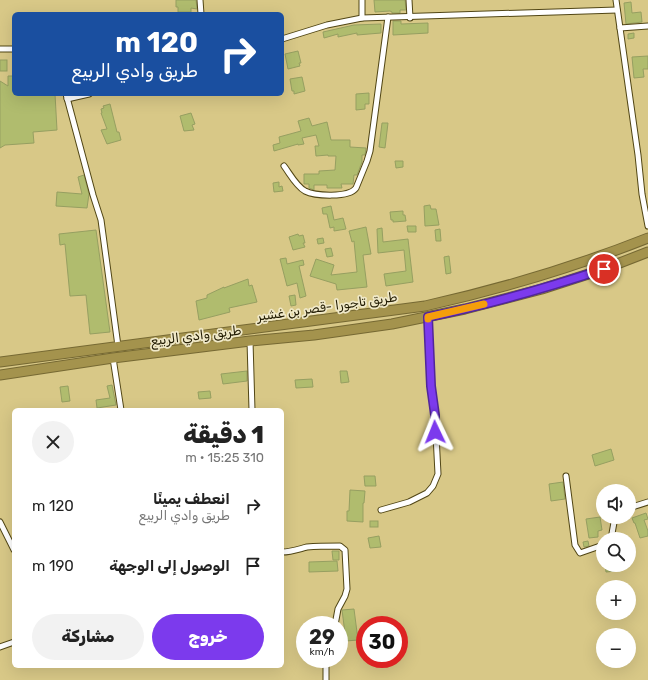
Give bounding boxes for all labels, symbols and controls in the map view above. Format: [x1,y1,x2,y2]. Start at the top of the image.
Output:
text: 120 m [115,26,198,59]
icon: right [212,28,264,80]
text: طريق وادي الربيع [72,60,198,82]
pin [587,252,621,286]
icon: arrive [593,258,615,280]
street label: طريق تاجورا -قصر بن غشير [255,289,398,325]
street label: طريق وادي الربيع [150,323,243,351]
position arrow [414,411,456,453]
button: close [32,421,74,463]
text: 1 دقيقة [183,421,264,449]
text: 310 m · 15:25 [185,450,264,465]
map controls [596,484,636,668]
button: sound [596,484,636,524]
text: انعطف يمينًا [153,490,230,508]
icon: right [242,495,264,517]
text: 120 m [32,497,74,515]
text: طريق وادي الربيع [139,508,230,523]
button: search [596,532,636,572]
icon: arrive [242,555,264,577]
text: 190 m [32,557,74,575]
text: الوصول إلى الوجهة [109,557,230,575]
button: + [596,580,636,620]
button: مشاركة [32,614,144,660]
button: خروج [152,614,264,660]
speed limit sign: 30 [356,616,408,668]
text: 29 [309,625,335,649]
button: − [596,628,636,668]
text: km/h [310,646,334,658]

